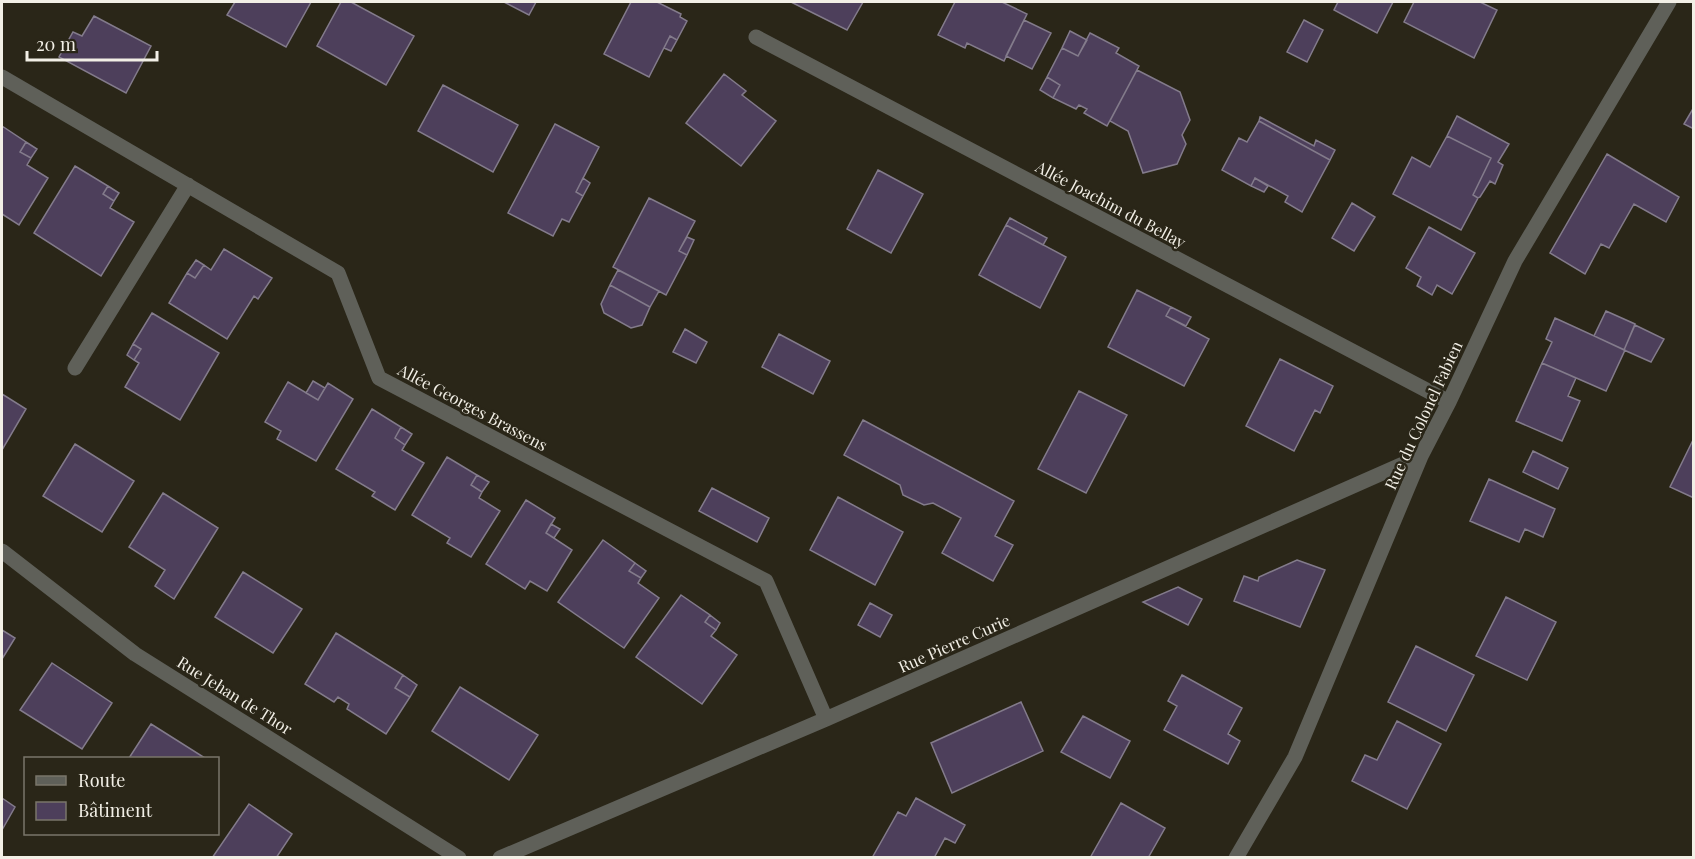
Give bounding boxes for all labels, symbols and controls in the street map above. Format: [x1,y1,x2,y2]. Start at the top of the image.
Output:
scale bar [27,24,158,62]
text: 20 m [36,32,76,56]
street label: Allée Joachim du Bellay [1032,155,1190,252]
street label: Rue du Colonel Fabien [1379,337,1467,493]
street label: Allée Georges Brassens [394,358,551,455]
street label: Rue Pierre Curie [895,609,1013,677]
street label: Rue Jehan de Thor [174,651,296,739]
legend [24,757,219,835]
text: Route [78,768,125,792]
text: Bâtiment [78,798,153,822]

